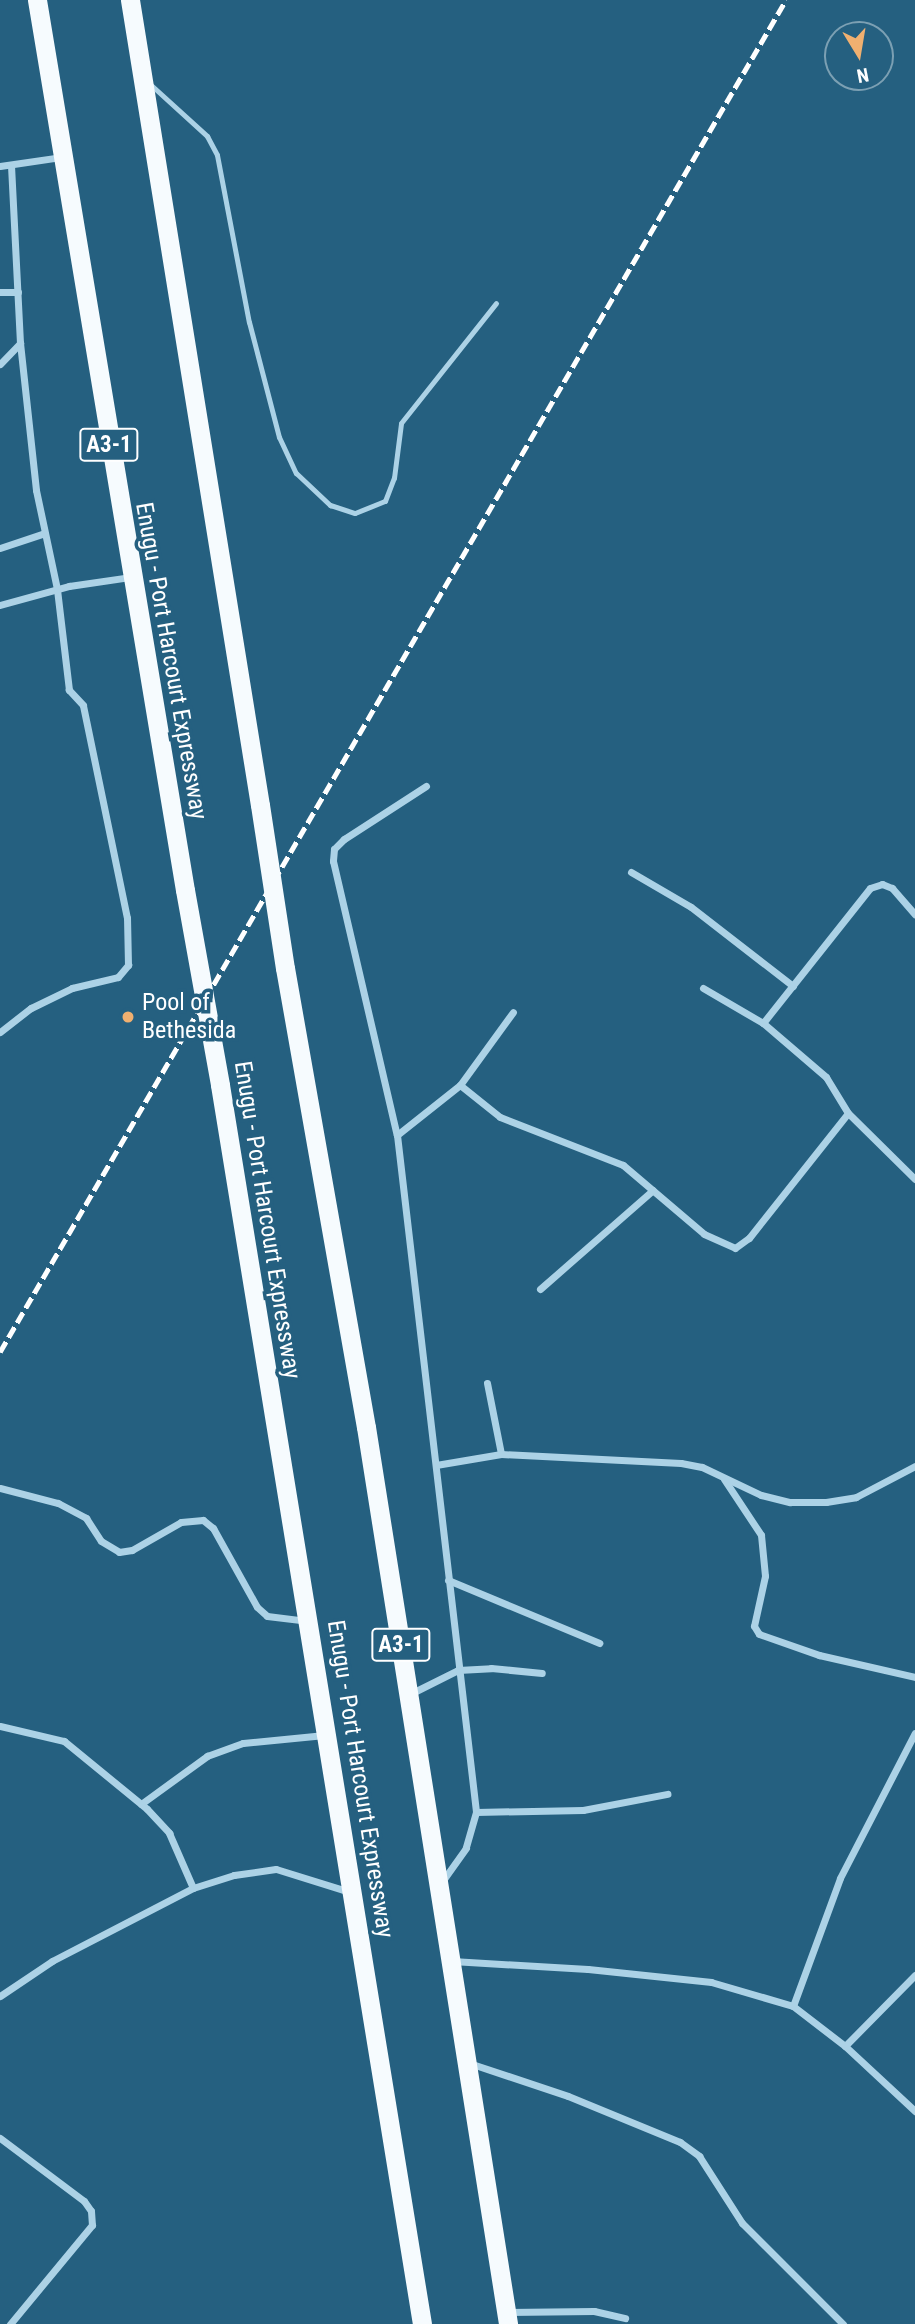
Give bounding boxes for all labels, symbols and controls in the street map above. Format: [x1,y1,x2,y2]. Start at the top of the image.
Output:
north arrow [824,21,894,91]
text: N [855,63,871,88]
road number: A3-1 [79,426,139,464]
street label: Enugu - Port Harcourt Expressway [129,500,213,822]
place label: Pool of Bethesida [142,989,236,1045]
marker: Pool of Bethesida [120,1009,136,1025]
street label: Enugu - Port Harcourt Expressway [228,1059,306,1381]
street label: Enugu - Port Harcourt Expressway [321,1618,399,1940]
road number: A3-1 [371,1626,431,1664]

